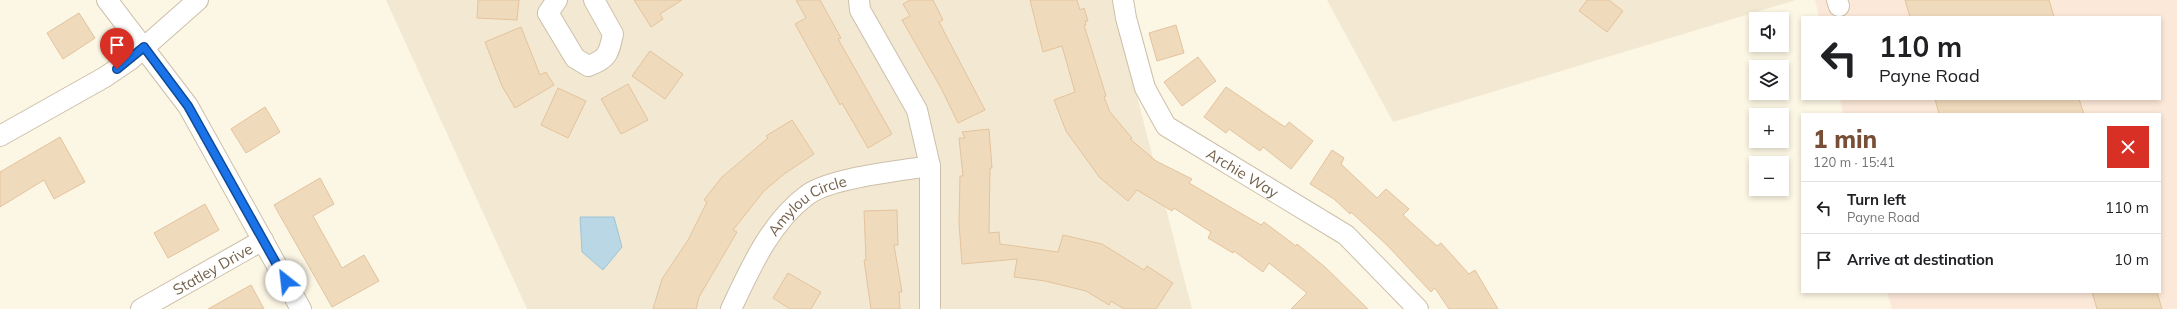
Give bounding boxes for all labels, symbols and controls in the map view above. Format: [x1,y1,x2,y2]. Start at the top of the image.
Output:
map controls [1749,12,1789,196]
button: sound [1749,12,1789,52]
pin [100,28,134,69]
text: 110 m [1879,29,1962,64]
icon: left [1813,32,1865,84]
icon: arrive [106,34,128,56]
button: layers [1749,60,1789,100]
text: Payne Road [1879,64,1980,87]
button: + [1749,108,1789,148]
text: 1 min [1813,124,1877,154]
button: close [2107,126,2149,168]
street label: Archie Way [1203,143,1282,202]
text: 120 m · 15:41 [1813,154,1895,170]
button: − [1749,156,1789,196]
street label: Amylou Circle [763,171,848,239]
text: Turn left [1847,190,1906,209]
icon: left [1813,197,1835,219]
text: 110 m [2105,198,2149,217]
text: Payne Road [1847,209,1920,225]
street label: Statley Drive [169,239,256,299]
icon: arrive [1813,249,1835,271]
text: Arrive at destination [1847,250,1994,269]
text: 10 m [2114,250,2149,269]
position arrow [265,260,307,302]

